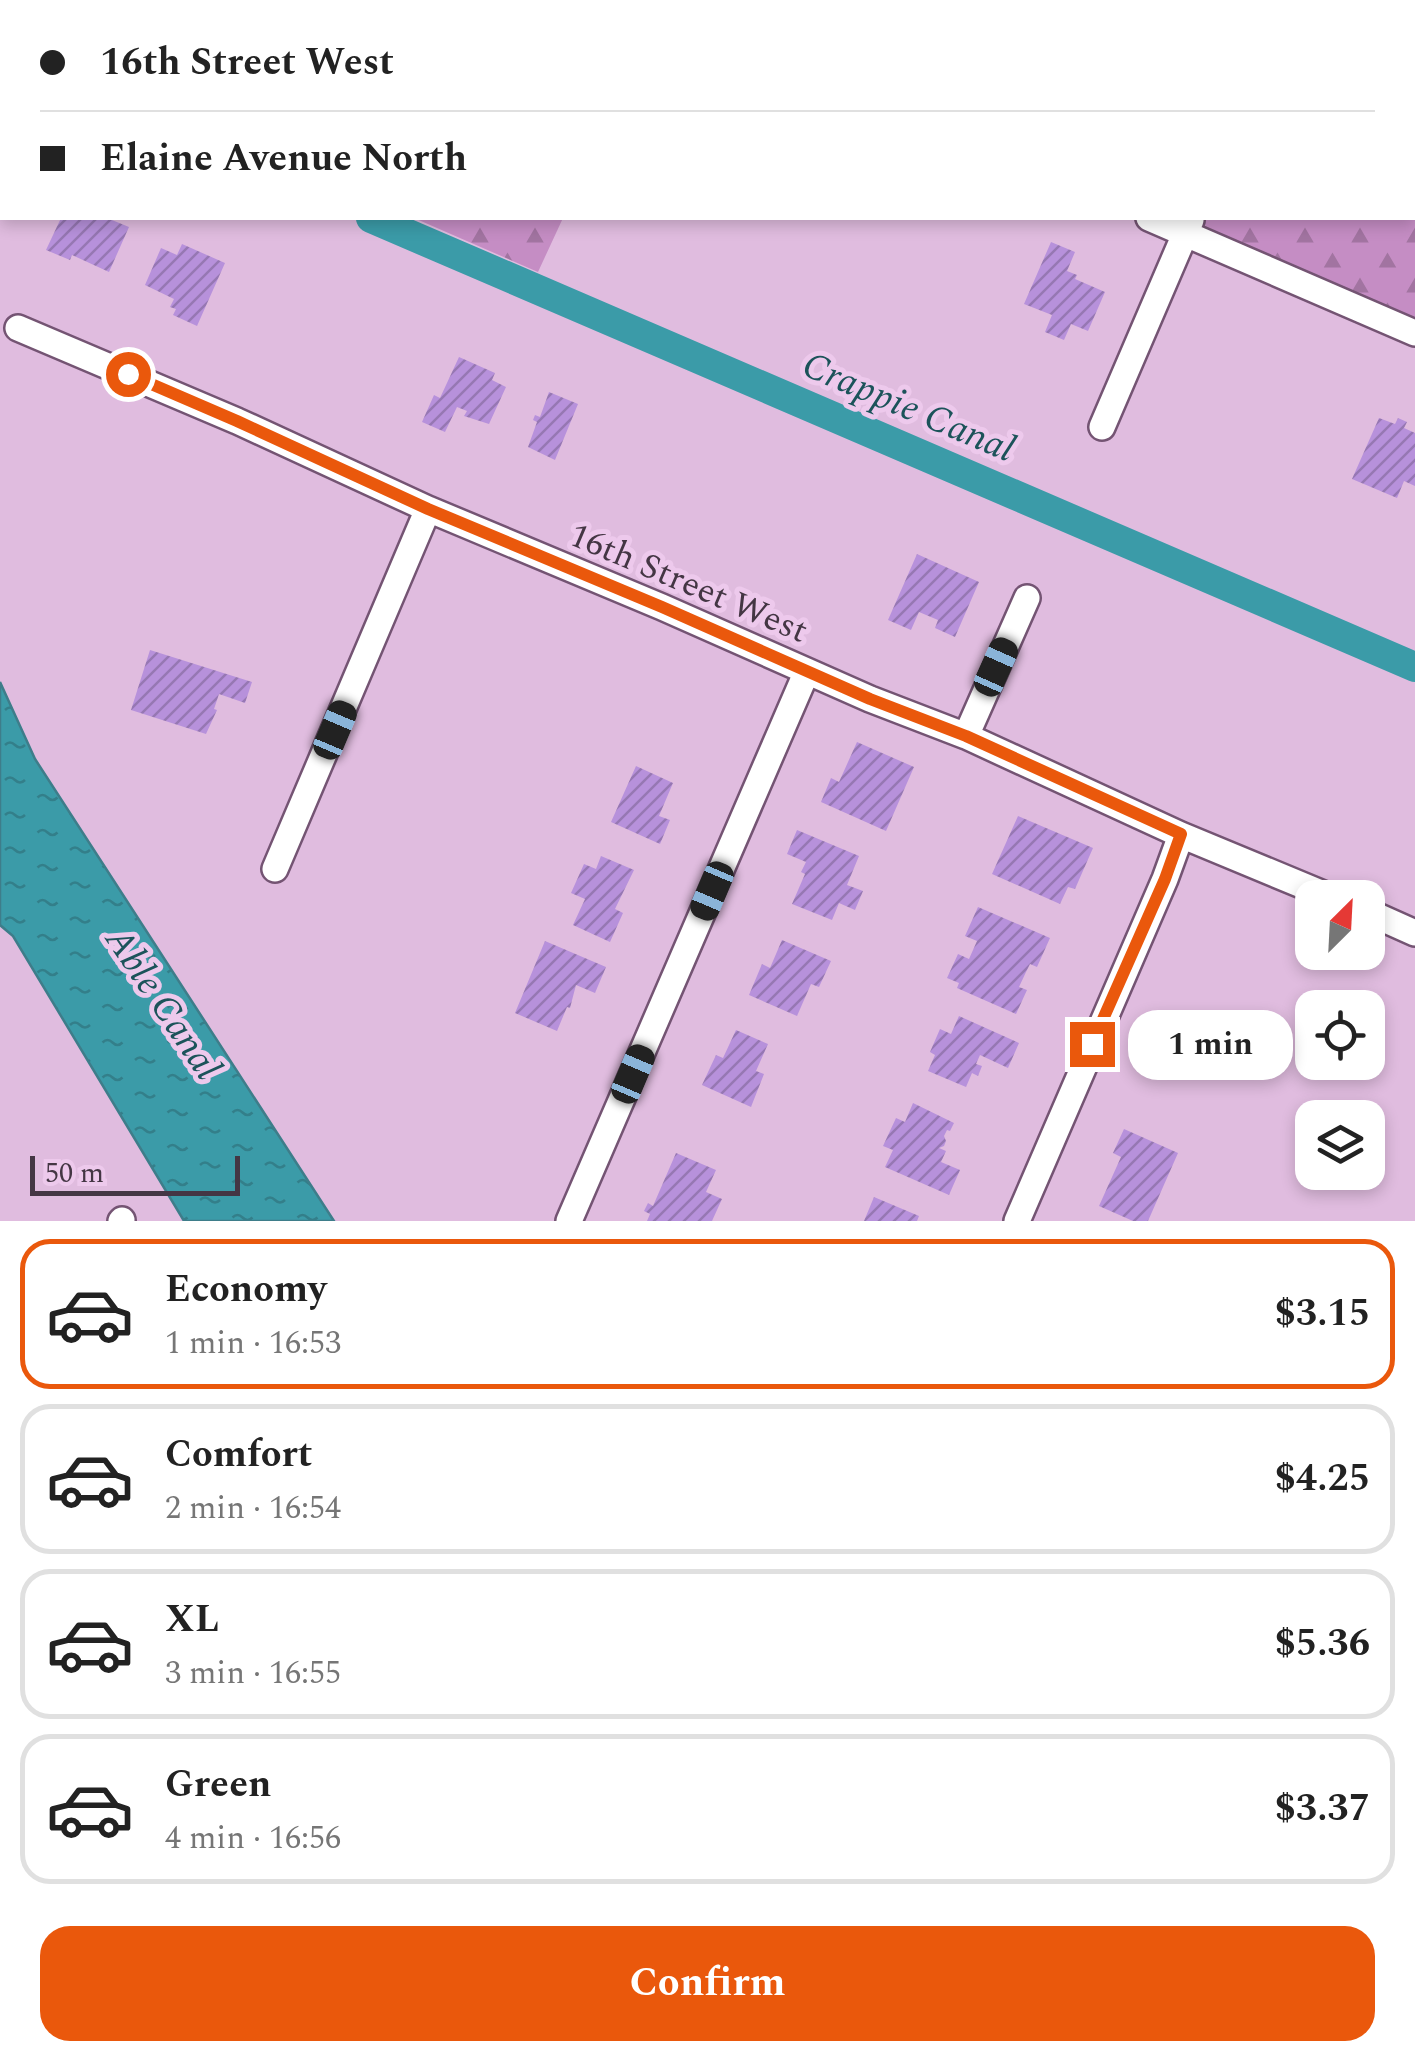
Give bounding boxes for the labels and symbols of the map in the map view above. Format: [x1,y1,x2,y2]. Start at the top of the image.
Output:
water label: Crappie Canal [793,337,1024,479]
route start [106,352,151,397]
street label: 16th Street West [561,509,816,658]
car [970,633,1022,701]
car [309,697,361,763]
car [686,858,738,924]
north arrow [1295,880,1385,970]
water label: Able Canal [89,915,235,1093]
callout: 1 min [1127,1009,1292,1079]
route end [1070,1022,1115,1067]
car [607,1041,659,1107]
scale bar [30,1151,240,1196]

